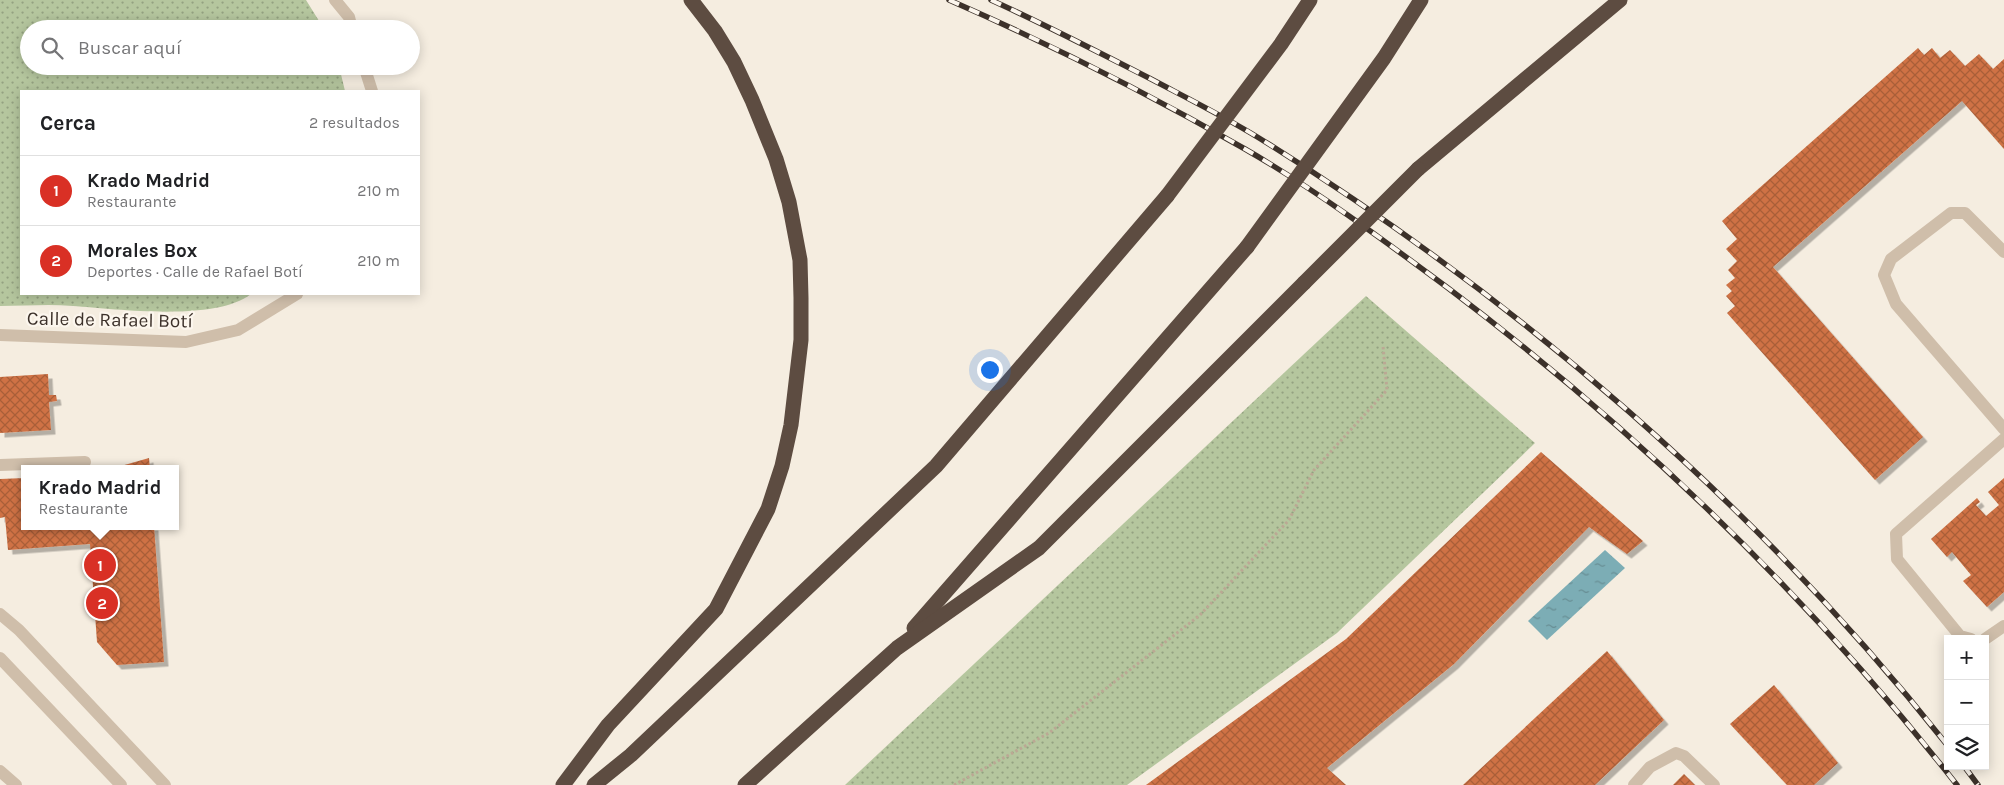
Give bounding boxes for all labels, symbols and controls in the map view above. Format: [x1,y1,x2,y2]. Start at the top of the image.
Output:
search box [20,20,420,75]
icon: search [38,34,66,62]
text: Buscar aquí [78,37,182,59]
text: Cerca [40,111,96,135]
text: 2 resultados [309,113,400,132]
text: Krado Madrid [87,170,210,192]
text: 1 [53,181,59,200]
text: 210 m [357,181,400,200]
text: Restaurante [87,192,176,211]
text: Morales Box [87,240,197,262]
text: 2 [51,251,61,270]
text: 210 m [357,251,400,270]
text: Deportes · Calle de Rafael Botí [87,262,303,281]
street label: Calle de Rafael Botí [27,308,194,332]
your location [977,357,1003,383]
popup [21,465,179,530]
text: Krado Madrid [39,477,161,499]
text: Restaurante [39,499,128,518]
pin: 1 [84,546,116,584]
pin: 2 [86,584,118,622]
map controls [1944,635,1989,770]
button: + [1944,635,1989,680]
button: − [1944,680,1989,725]
button: layers [1944,725,1989,770]

